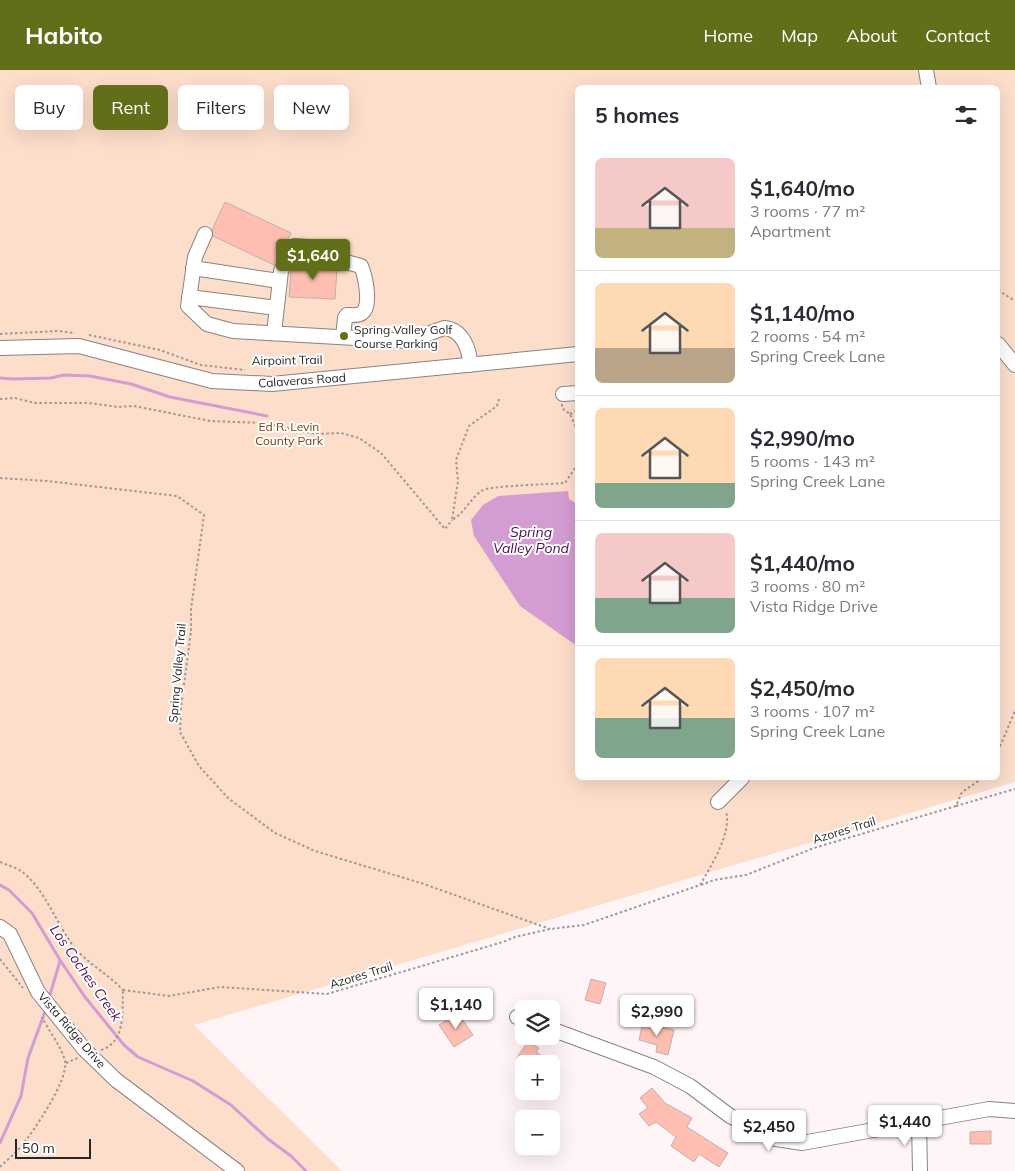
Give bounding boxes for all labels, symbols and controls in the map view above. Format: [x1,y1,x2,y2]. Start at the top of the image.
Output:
text: Habito [25,20,103,50]
text: Home [703,24,753,47]
text: Map [781,24,818,47]
text: About [846,24,897,47]
text: Contact [925,24,990,47]
chip: Buy [15,85,83,130]
chip: Rent [93,85,168,130]
chip: Filters [178,85,264,130]
chip: New [274,85,349,130]
icon: filters [952,101,980,129]
text: 5 homes [595,102,679,128]
text: $1,640/mo [750,175,855,201]
icon: home [635,178,695,238]
text: 3 rooms · 77 m² [750,201,865,221]
text: Apartment [750,221,831,241]
pin: $1,640 [272,238,354,281]
text: $1,640 [287,245,339,265]
text: $1,140/mo [750,300,855,326]
icon: home [635,303,695,363]
place label: Spring Valley Golf Course Parking [354,322,453,351]
text: 2 rooms · 54 m² [750,326,865,346]
marker: Spring Valley Golf Course Parking [338,330,350,342]
text: Spring Creek Lane [750,346,885,366]
street label: Airpoint Trail [251,352,323,368]
street label: Calaveras Road [258,369,346,391]
park label: Ed R. Levin County Park [255,419,324,448]
text: $2,990/mo [750,425,855,451]
icon: home [635,428,695,488]
text: 5 rooms · 143 m² [750,451,875,471]
text: Spring Creek Lane [750,471,885,491]
water label: Spring Valley Pond [493,523,570,557]
text: $1,440/mo [750,550,855,576]
icon: home [635,553,695,613]
text: 3 rooms · 80 m² [750,576,865,596]
text: Vista Ridge Drive [750,596,878,616]
street label: Spring Valley Trail [165,623,189,723]
text: $2,450/mo [750,675,855,701]
icon: home [635,678,695,738]
text: 3 rooms · 107 m² [750,701,875,721]
text: Spring Creek Lane [750,721,885,741]
street label: Azores Trail [811,813,877,847]
water label: Los Coches Creek [46,921,126,1025]
street label: Azores Trail [328,958,394,992]
pin: $1,140 [415,988,497,1030]
street label: Vista Ridge Drive [35,989,109,1071]
text: $1,140 [430,994,482,1014]
pin: $2,990 [616,994,698,1037]
map controls [515,1000,560,1155]
button: layers [515,1000,560,1045]
text: $2,990 [631,1001,683,1021]
button: + [515,1055,560,1100]
pin: $1,440 [864,1104,946,1147]
button: − [515,1110,560,1155]
pin: $2,450 [728,1110,810,1152]
text: $1,440 [879,1111,931,1131]
text: $2,450 [743,1116,795,1136]
scale bar [15,1136,91,1159]
text: 50 m [22,1139,55,1157]

